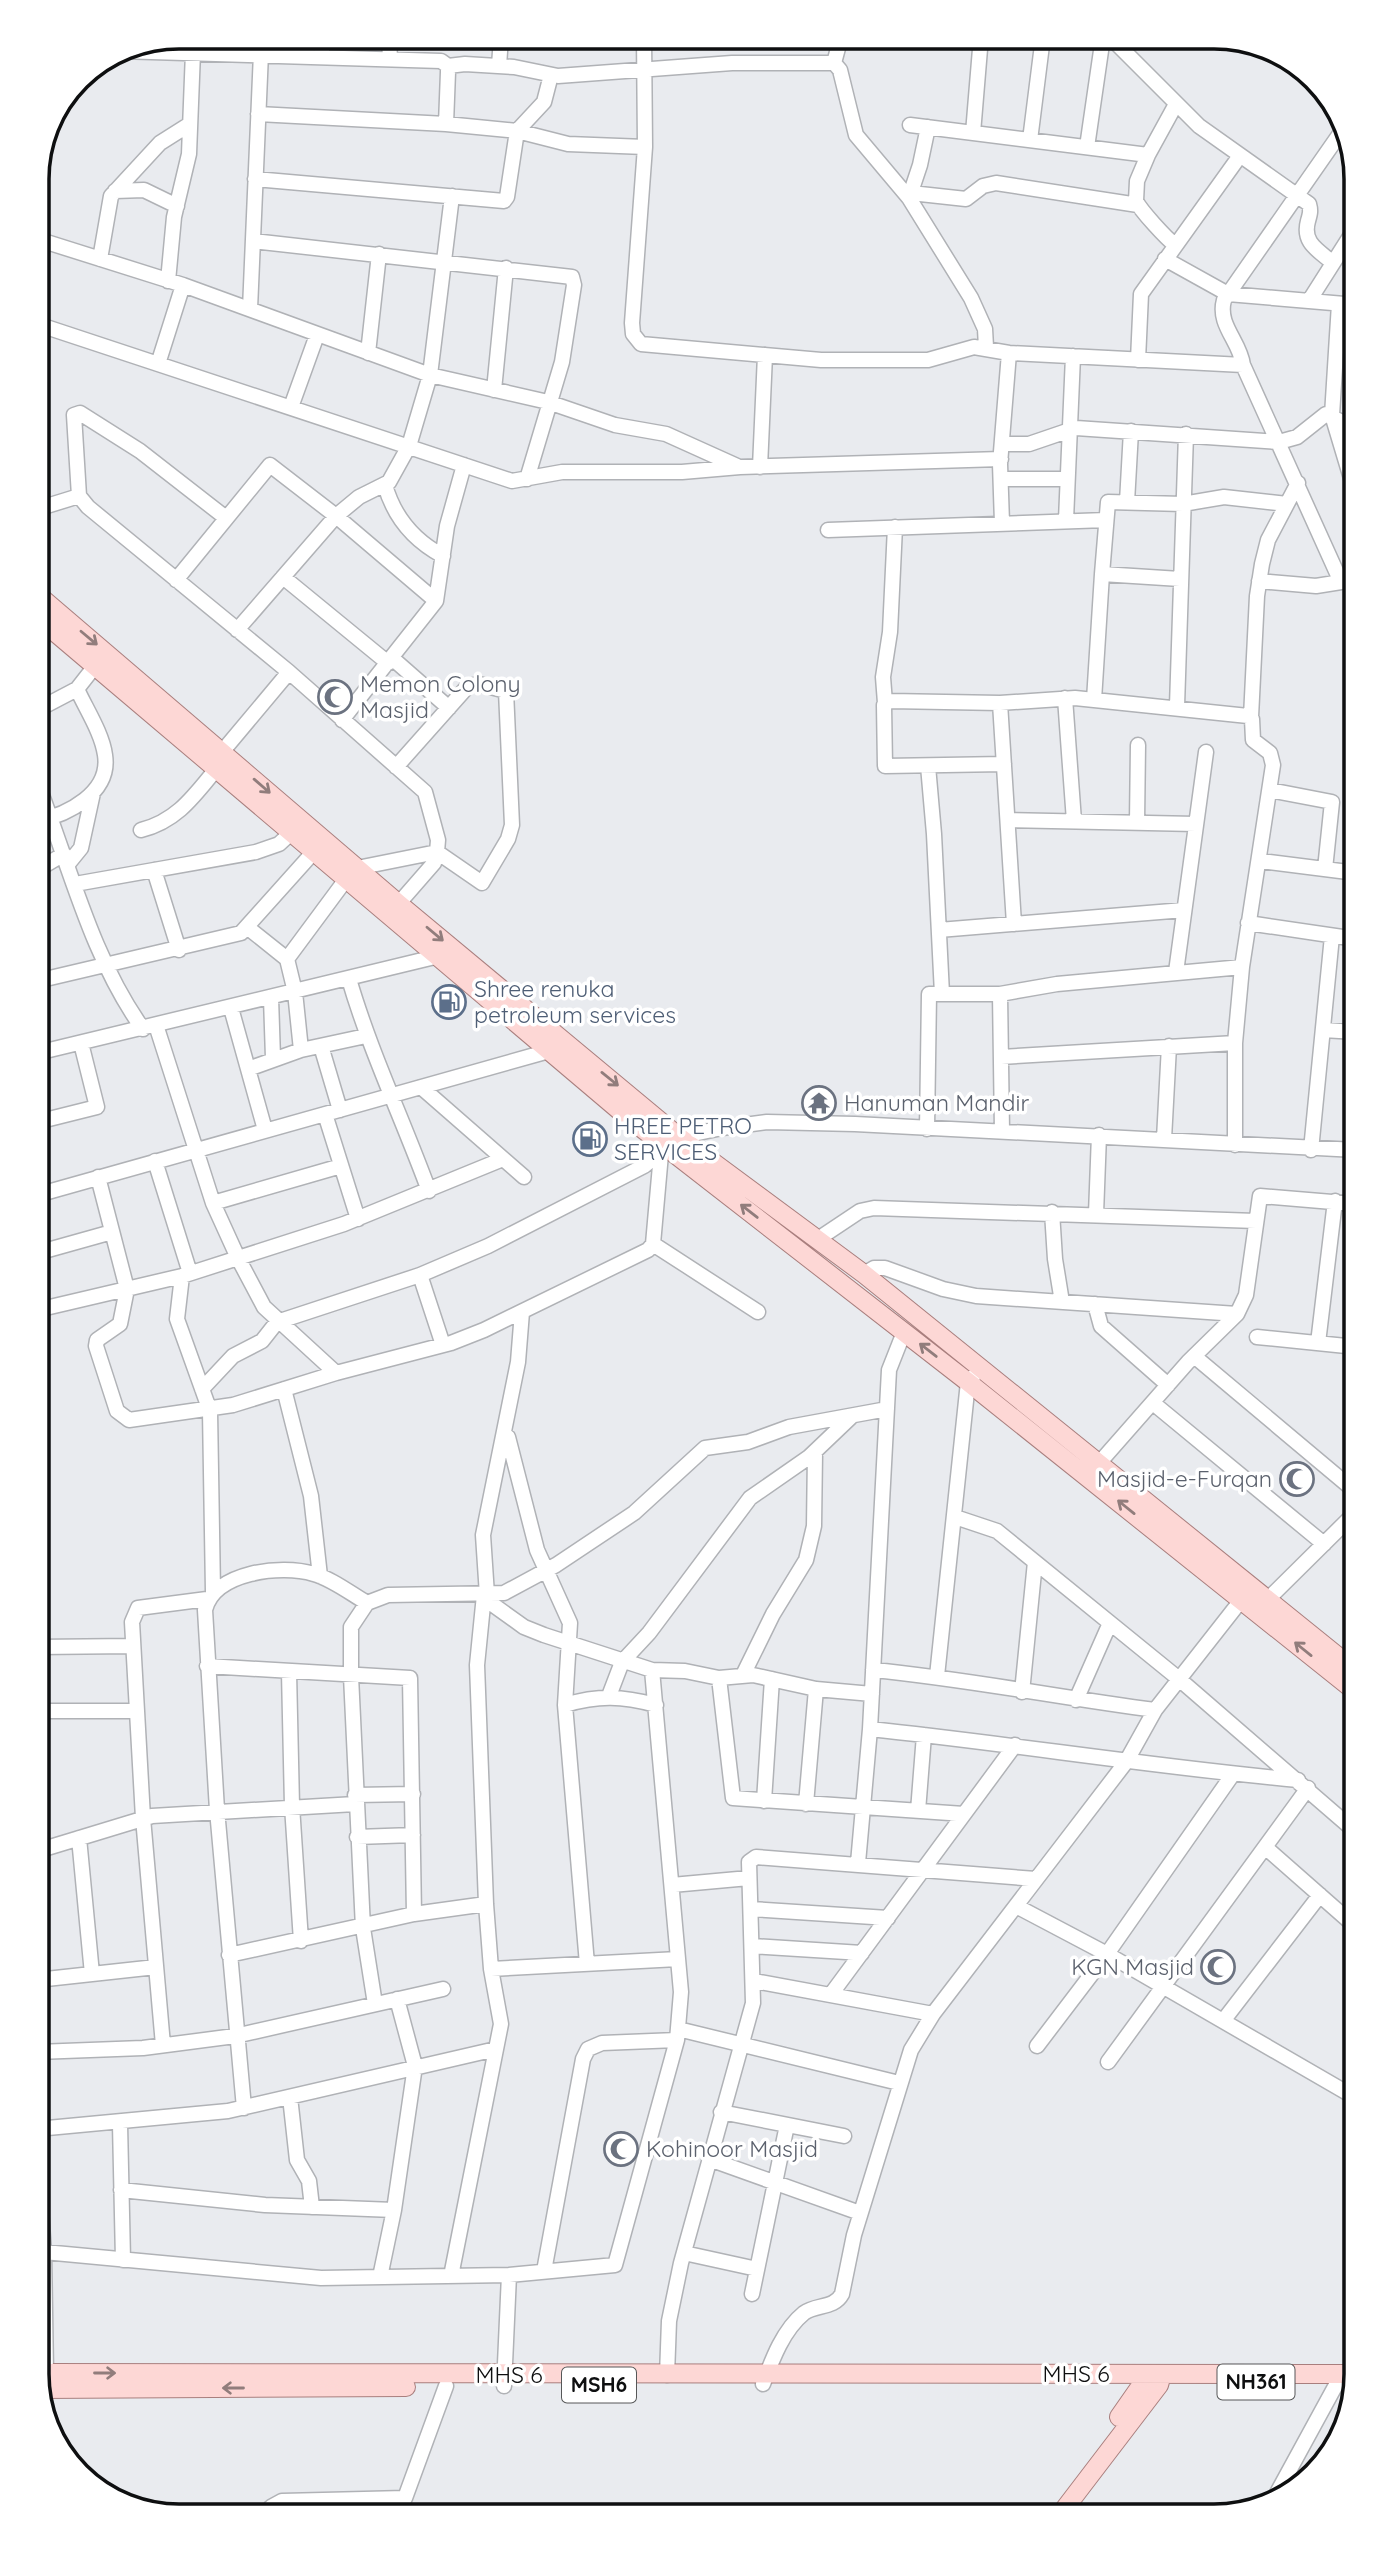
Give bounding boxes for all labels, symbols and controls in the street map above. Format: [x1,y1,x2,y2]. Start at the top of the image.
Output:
one-way arrow [79,630,97,646]
place label: Memon Colony Masjid [360,669,521,724]
mosque icon: Memon Colony Masjid [316,678,354,716]
one-way arrow [252,778,270,794]
one-way arrow [425,926,443,941]
place label: Shree renuka petroleum services [474,974,676,1029]
fuel station icon: Shree renuka petroleum services [430,983,468,1021]
one-way arrow [600,1071,618,1087]
temple icon: Hanuman Mandir [800,1084,838,1122]
place label: Hanuman Mandir [844,1088,1029,1117]
place label: HREE PETRO SERVICES [614,1111,752,1166]
fuel station icon: HREE PETRO SERVICES [571,1120,609,1158]
one-way arrow [740,1203,758,1218]
one-way arrow [920,1343,938,1358]
mosque icon: Masjid-e-Furqan [1278,1460,1316,1498]
place label: Masjid-e-Furqan [1097,1464,1272,1493]
one-way arrow [1117,1500,1135,1515]
one-way arrow [1295,1642,1313,1657]
mosque icon: KGN Masjid [1199,1948,1237,1986]
place label: KGN Masjid [1071,1952,1194,1981]
mosque icon: Kohinoor Masjid [602,2130,640,2168]
place label: Kohinoor Masjid [646,2134,818,2163]
street label: MHS 6 [1042,2359,1110,2388]
street label: MHS 6 [475,2360,543,2389]
road number: NH361 [1218,2364,1294,2400]
one-way arrow [93,2366,116,2380]
road number: MSH6 [562,2368,636,2402]
one-way arrow [222,2381,245,2395]

